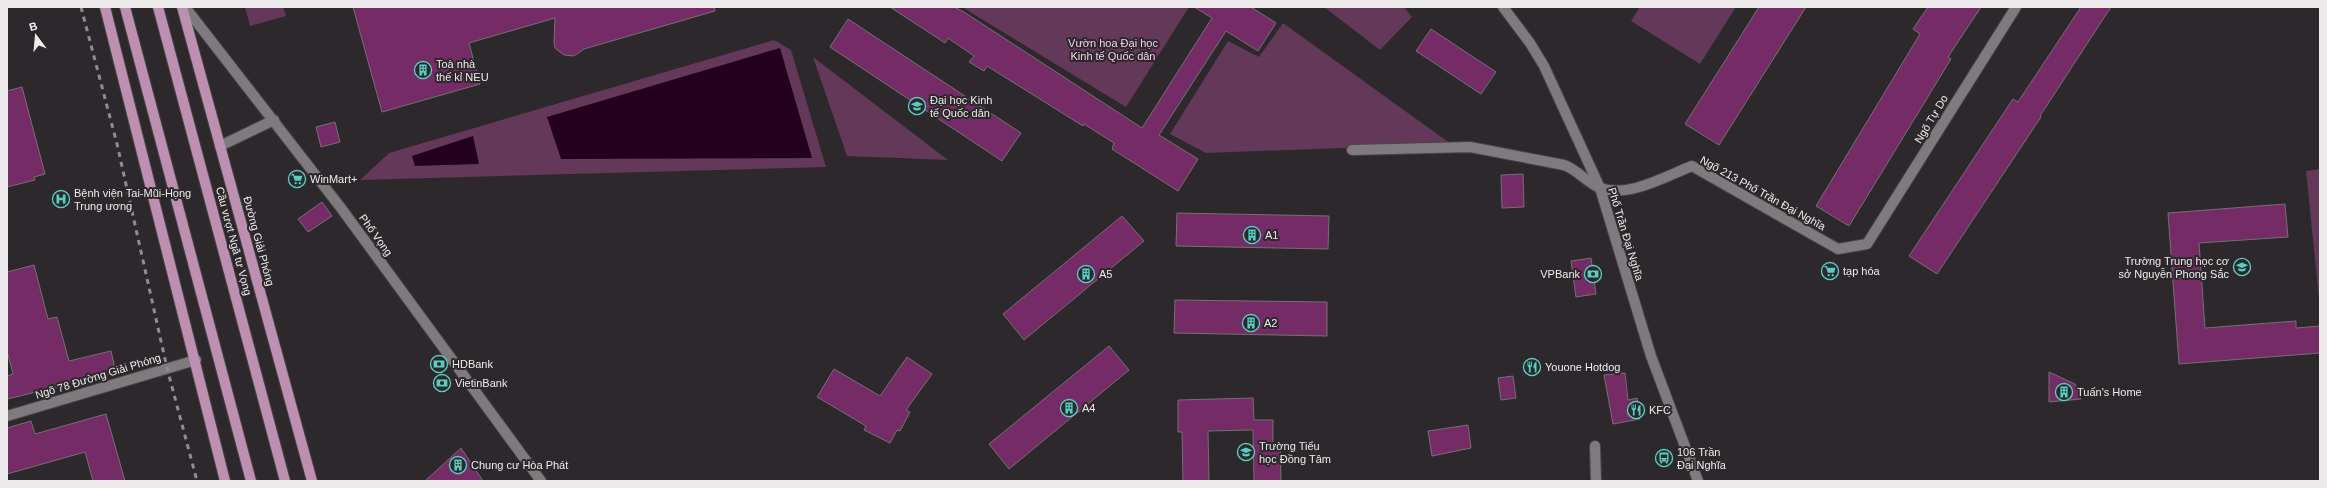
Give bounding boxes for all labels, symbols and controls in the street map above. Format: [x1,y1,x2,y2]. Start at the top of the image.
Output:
north arrow [16,16,56,56]
text: B [28,20,39,33]
park label: Vườn hoa Đại học Kinh tế Quốc dân [1068,37,1158,62]
place label: Toà nhà thế kỉ NEU [436,58,489,83]
building icon: Toà nhà thế kỉ NEU [413,60,433,80]
street label: Ngõ Tự Do [1912,93,1950,145]
place label: Đại học Kinh tế Quốc dân [930,94,992,119]
school or university icon: Đại học Kinh tế Quốc dân [907,96,927,116]
street label: Ngõ 213 Phố Trần Đại Nghĩa [1698,154,1828,233]
supermarket icon: WinMart+ [287,169,307,189]
place label: WinMart+ [310,173,357,185]
street label: Cầu vượt Ngã tư Vọng [214,185,254,297]
street label: Phố Trần Đại Nghĩa [1606,186,1646,283]
place label: Bệnh viện Tai-Mũi-Họng Trung ương [74,187,191,212]
hospital icon: Bệnh viện Tai-Mũi-Họng Trung ương [51,189,71,209]
street label: Đường Giải Phóng [241,195,277,287]
street label: Phố Vọng [357,212,395,258]
building icon: A1 [1242,225,1262,245]
place label: A1 [1265,229,1278,241]
place label: Trường Trung học cơ sở Nguyễn Phong Sắc [2118,255,2229,280]
school or university icon: Trường Trung học cơ sở Nguyễn Phong Sắc [2232,257,2252,277]
supermarket icon: tạp hóa [1820,261,1840,281]
building icon: A5 [1076,264,1096,284]
bank icon: VPBank [1583,264,1603,284]
place label: tạp hóa [1843,265,1881,277]
place label: A5 [1099,268,1112,280]
place label: VPBank [1540,268,1580,280]
building icon: A2 [1241,313,1261,333]
place label: A2 [1264,317,1277,329]
street label: Ngõ 78 Đường Giải Phóng [34,351,162,401]
bank icon: HDBank [429,354,449,374]
restaurant icon: Youone Hotdog [1522,357,1542,377]
place label: HDBank [452,358,493,370]
place label: Youone Hotdog [1545,361,1620,373]
bank icon: VietinBank [432,373,452,393]
place label: VietinBank [455,377,508,389]
building icon: Tuấn's Home [2054,382,2074,402]
place label: Tuấn's Home [2077,386,2142,398]
building icon: A4 [1059,398,1079,418]
restaurant icon: KFC [1626,400,1646,420]
place label: A4 [1082,402,1095,414]
place label: KFC [1649,404,1671,416]
place label: Trường Tiểu học Đồng Tâm [1259,440,1331,465]
school or university icon: Trường Tiểu học Đồng Tâm [1236,442,1256,462]
place label: 106 Trần Đại Nghĩa [1677,446,1727,471]
bus stop icon: 106 Trần Đại Nghĩa [1654,448,1674,468]
building icon: Chung cư Hòa Phát [448,455,468,475]
place label: Chung cư Hòa Phát [471,459,568,471]

